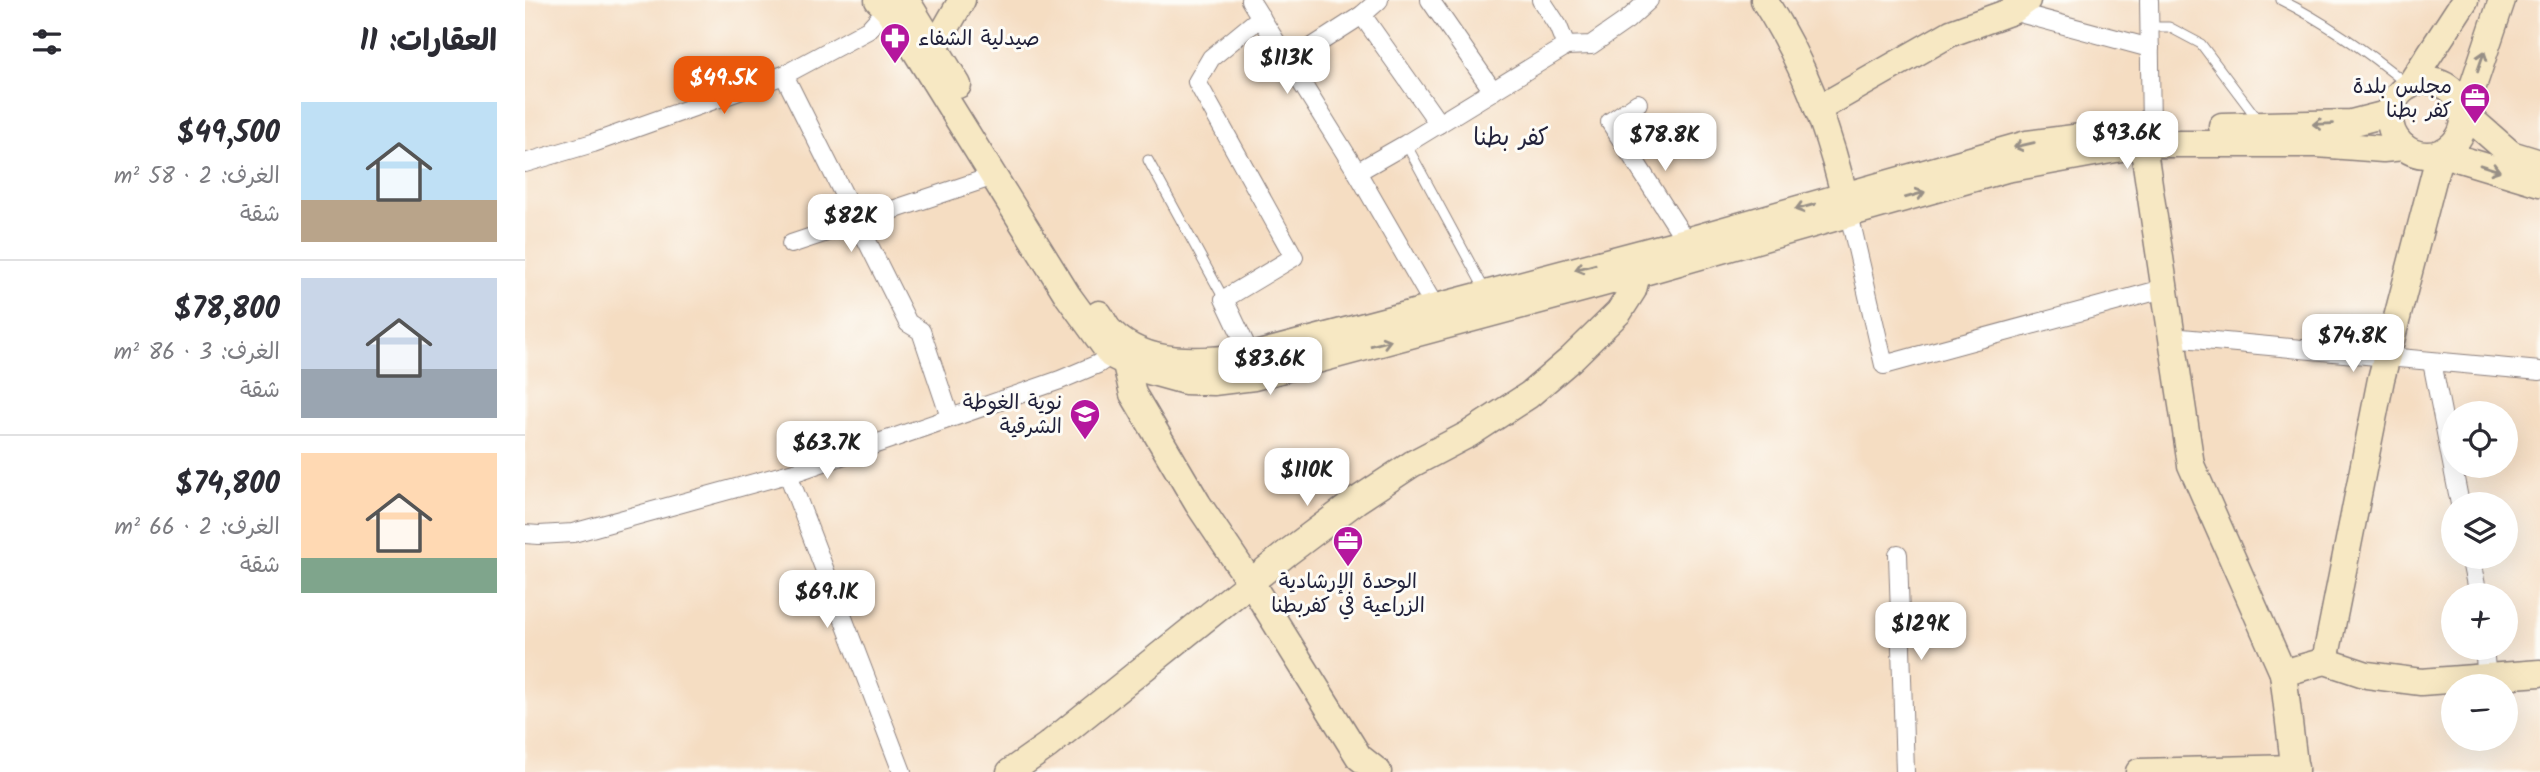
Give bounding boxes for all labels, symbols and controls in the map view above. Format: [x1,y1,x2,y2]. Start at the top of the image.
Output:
text: العقارات: 11 [359,18,497,66]
pharmacy icon: صيدلية الشفاء [878,21,912,65]
icon: filters [28,23,66,61]
place label: صيدلية الشفاء [918,23,1040,56]
pin: $113K [1238,36,1336,96]
text: $113K [1260,41,1314,77]
one-way arrow [2476,51,2488,73]
pin: $49.5K [667,57,781,116]
text: $49.5K [690,61,758,97]
place label: مجلس بلدة كفر بطنا [2353,71,2452,128]
office icon: مجلس بلدة كفر بطنا [2458,81,2492,125]
text: $49,500 [177,110,280,158]
pin: $93.6K [2070,111,2184,171]
pin: $78.8K [1608,114,1722,173]
text: $93.6K [2092,116,2162,152]
text: $78.8K [1630,118,1700,154]
one-way arrow [2312,118,2335,131]
district label: كفر بطنا [1473,119,1549,158]
icon: home [357,130,441,214]
one-way arrow [2013,139,2036,153]
text: الغرف: 2 · 58 m² [114,159,280,195]
one-way arrow [2479,162,2501,175]
one-way arrow [1903,188,1925,201]
pin: $82K [810,194,892,254]
text: شقة [240,197,280,233]
text: $82K [824,199,878,235]
one-way arrow [1794,201,1816,214]
one-way arrow [1575,262,1597,275]
text: $78,800 [174,286,280,334]
icon: home [357,306,441,390]
pin: $74.8K [2296,314,2410,374]
text: $74.8K [2318,319,2388,355]
text: الغرف: 3 · 86 m² [114,335,280,371]
one-way arrow [1370,335,1392,348]
pin: $83.6K [1213,338,1327,397]
text: $83.6K [1234,342,1306,378]
text: شقة [240,373,280,409]
place label: نوية الغوطة الشرقية [963,387,1062,444]
school or university icon: نوية الغوطة الشرقية [1068,397,1102,441]
map controls [2441,401,2518,751]
button: locate [2441,401,2518,478]
pin: $63.7K [770,421,884,481]
text: $63.7K [793,426,861,462]
pin: $110K [1258,448,1356,508]
text: $110K [1280,453,1334,489]
text: $74,800 [175,461,280,509]
icon: home [357,481,441,565]
button: layers [2441,492,2518,569]
text: الغرف: 2 · 66 m² [115,510,280,546]
office icon: الوحدة الإرشادية الزراعية في كفربطنا [1331,524,1365,568]
text: شقة [240,548,280,584]
place label: الوحدة الإرشادية الزراعية في كفربطنا [1271,566,1425,623]
pin: $69.1K [770,570,884,630]
text: $69.1K [795,575,859,611]
button: + [2441,583,2518,660]
pin: $129K [1872,602,1970,662]
text: $129K [1891,607,1951,643]
button: − [2441,674,2518,751]

